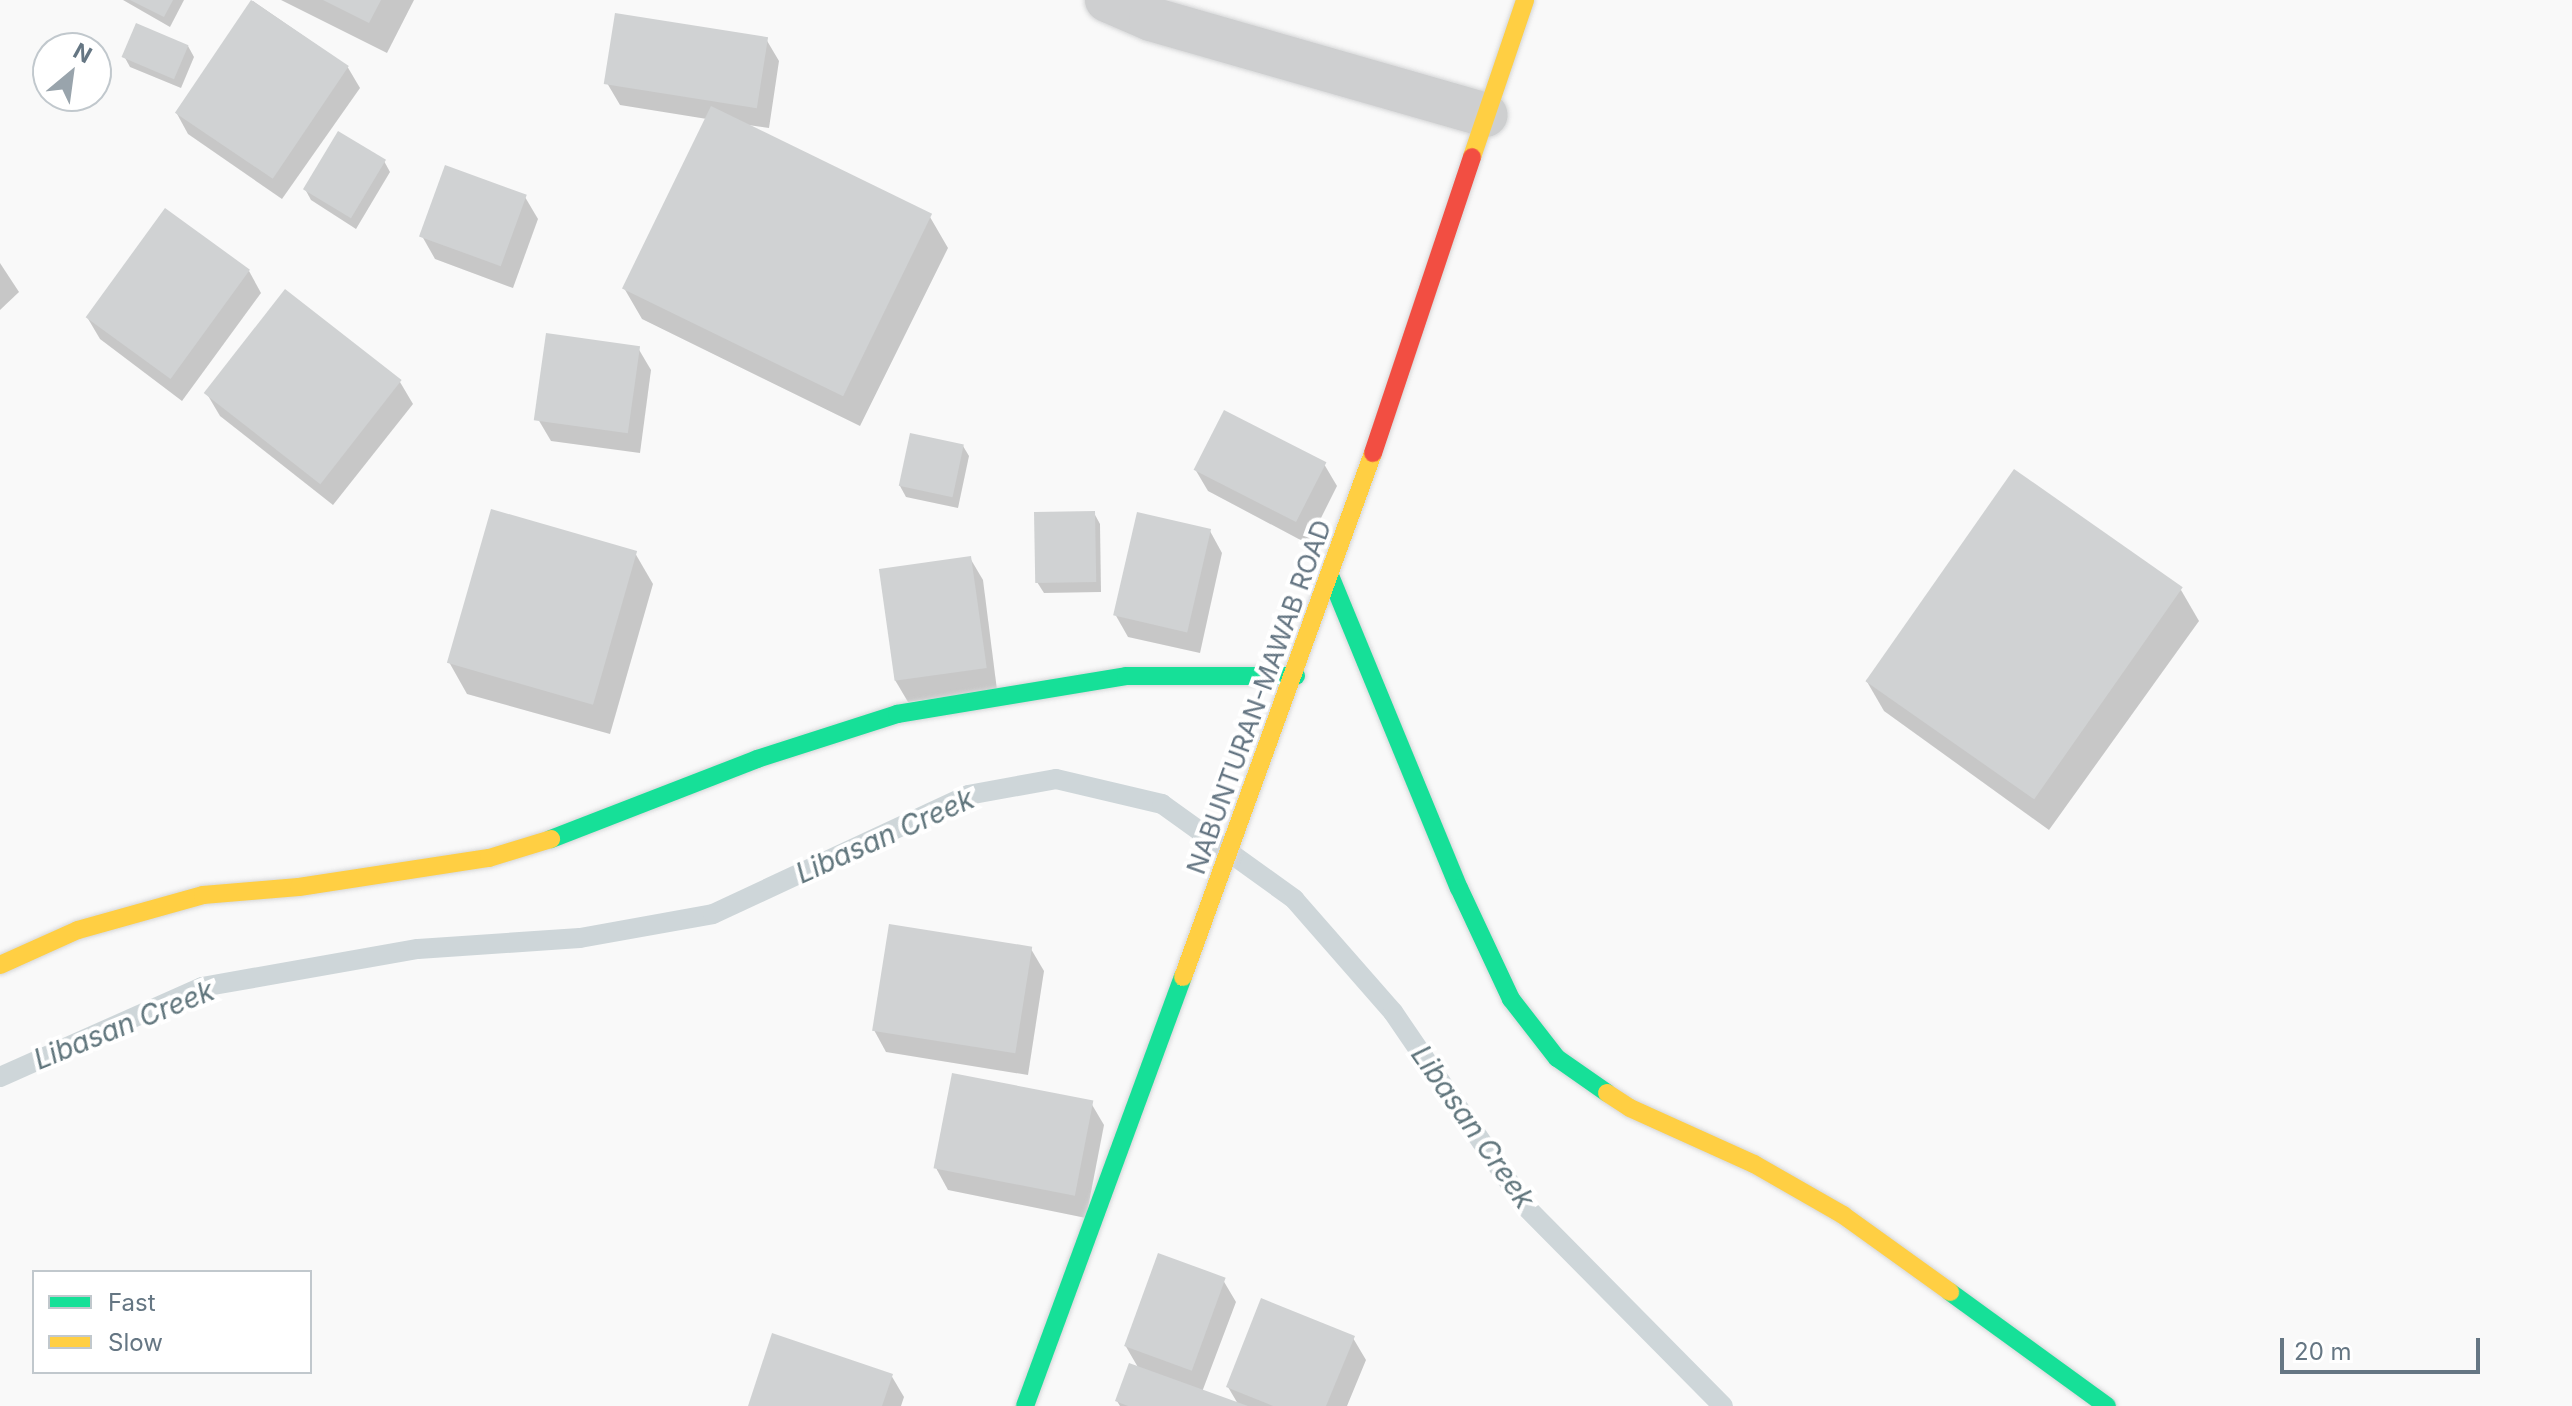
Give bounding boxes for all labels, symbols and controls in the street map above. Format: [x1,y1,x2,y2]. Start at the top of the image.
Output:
north arrow [32,32,112,112]
text: N [69,37,96,68]
street label: NABUNTURAN-MAWAB ROAD [1180,516,1338,878]
water label: Libasan Creek [791,782,979,890]
water label: Libasan Creek [29,974,219,1076]
water label: Libasan Creek [1404,1039,1542,1215]
legend [32,1270,312,1374]
text: Fast [108,1288,156,1317]
scale bar [2284,1322,2484,1372]
text: Slow [108,1328,163,1357]
text: 20 m [2294,1337,2352,1366]

